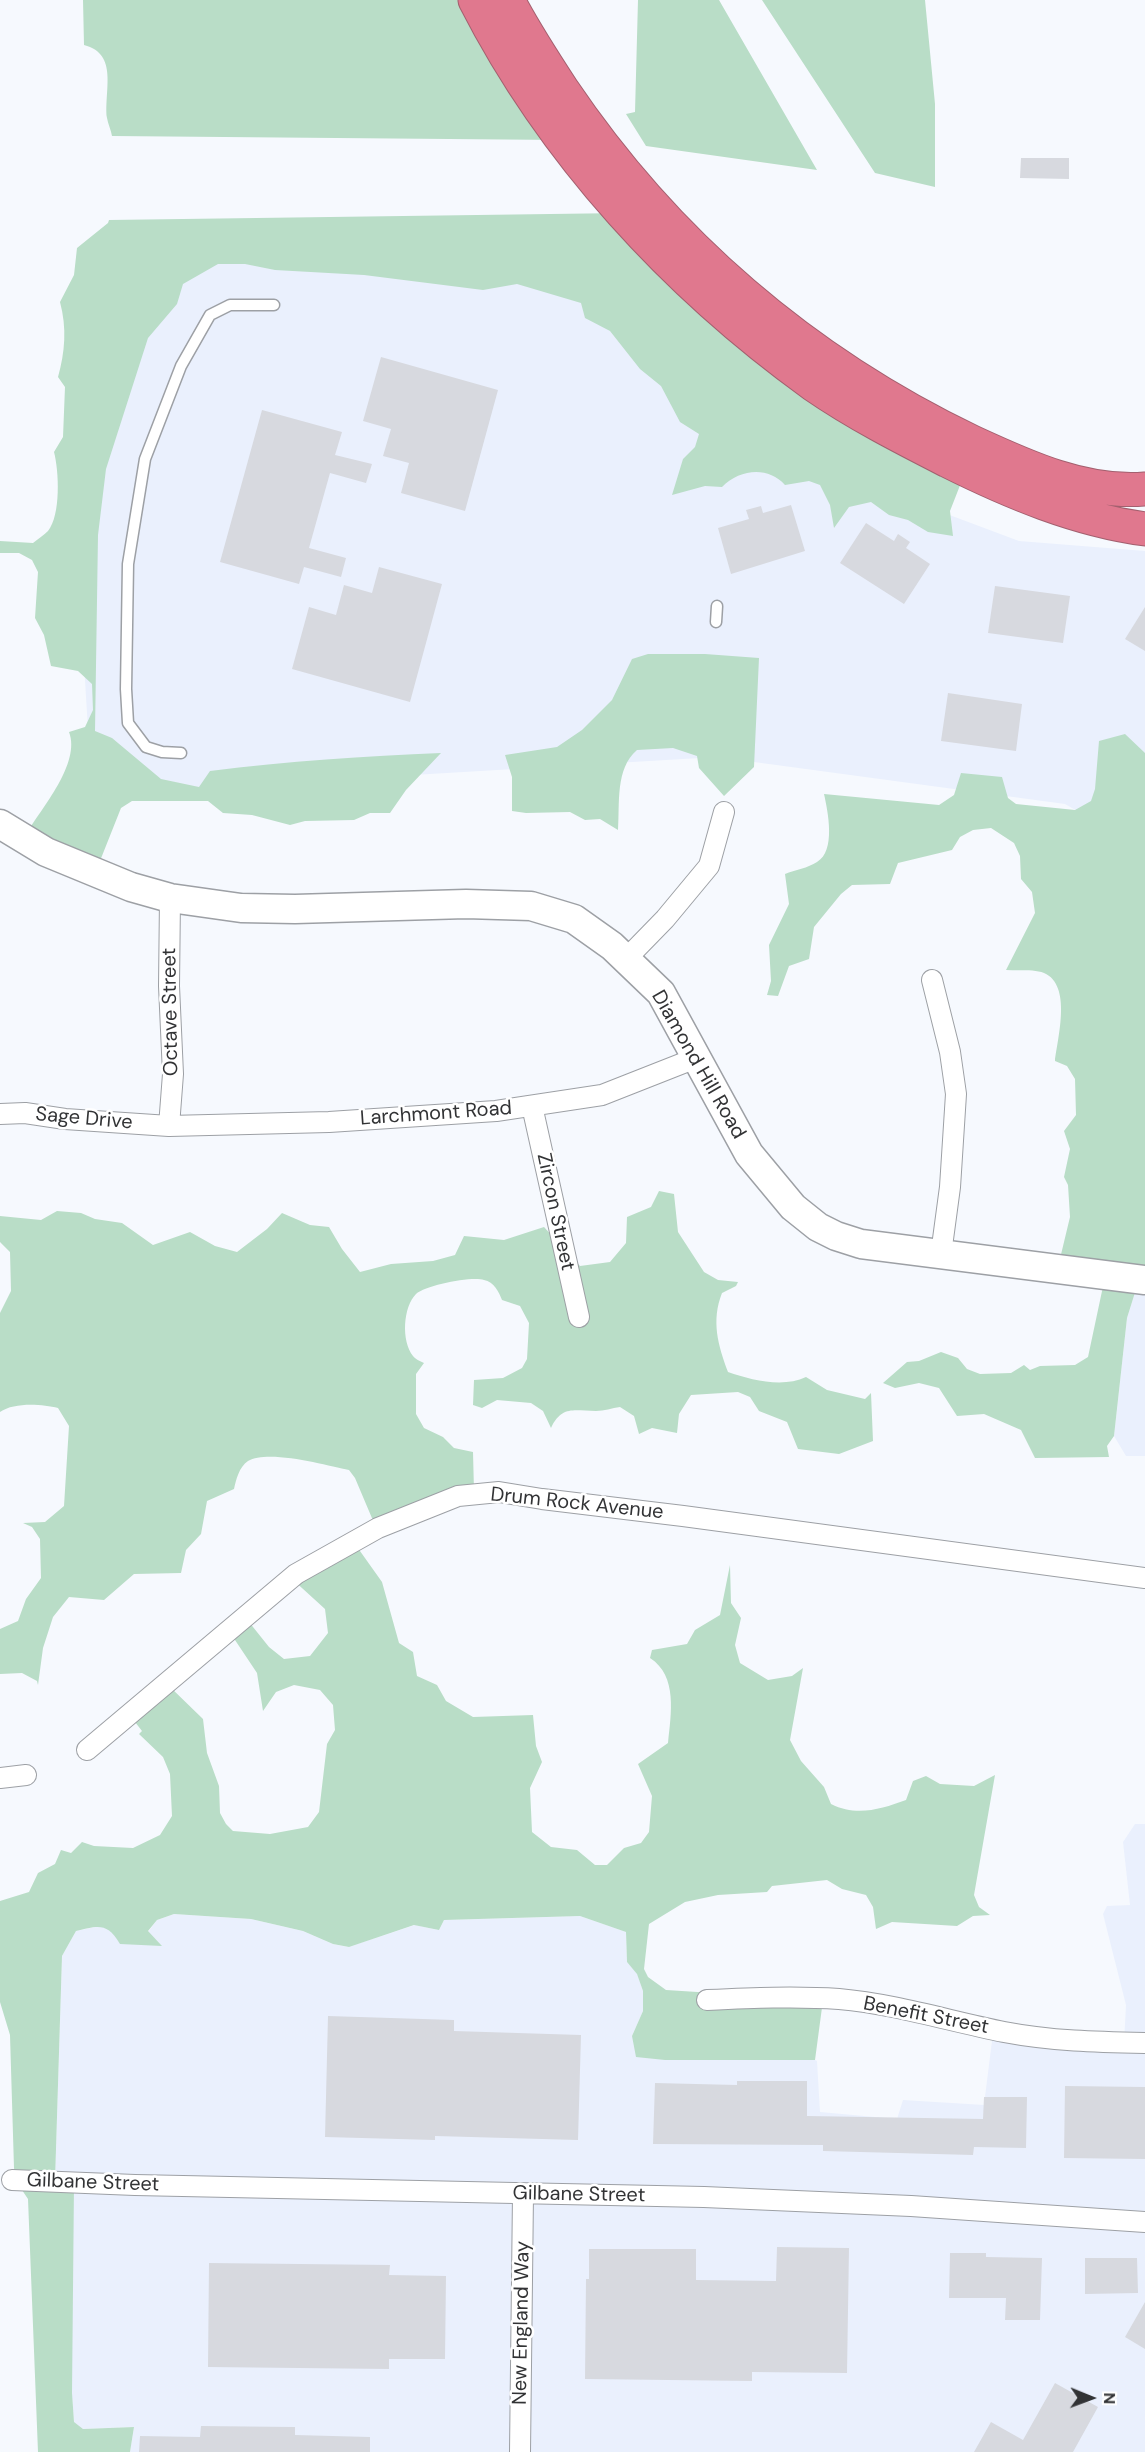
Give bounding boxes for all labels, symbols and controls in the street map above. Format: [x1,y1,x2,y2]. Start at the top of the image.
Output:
street label: Octave Street [158,948,184,1076]
street label: Diamond Hill Road [646,986,750,1144]
street label: Larchmont Road [359,1097,513,1131]
street label: Sage Drive [34,1103,134,1135]
street label: Zircon Street [531,1151,579,1273]
street label: Drum Rock Avenue [489,1483,665,1525]
street label: Benefit Street [861,1992,991,2040]
street label: Gilbane Street [26,2169,160,2197]
street label: Gilbane Street [512,2182,646,2208]
street label: New England Way [509,2241,535,2405]
north arrow [1061,2368,1121,2428]
text: N [1099,2392,1120,2404]

